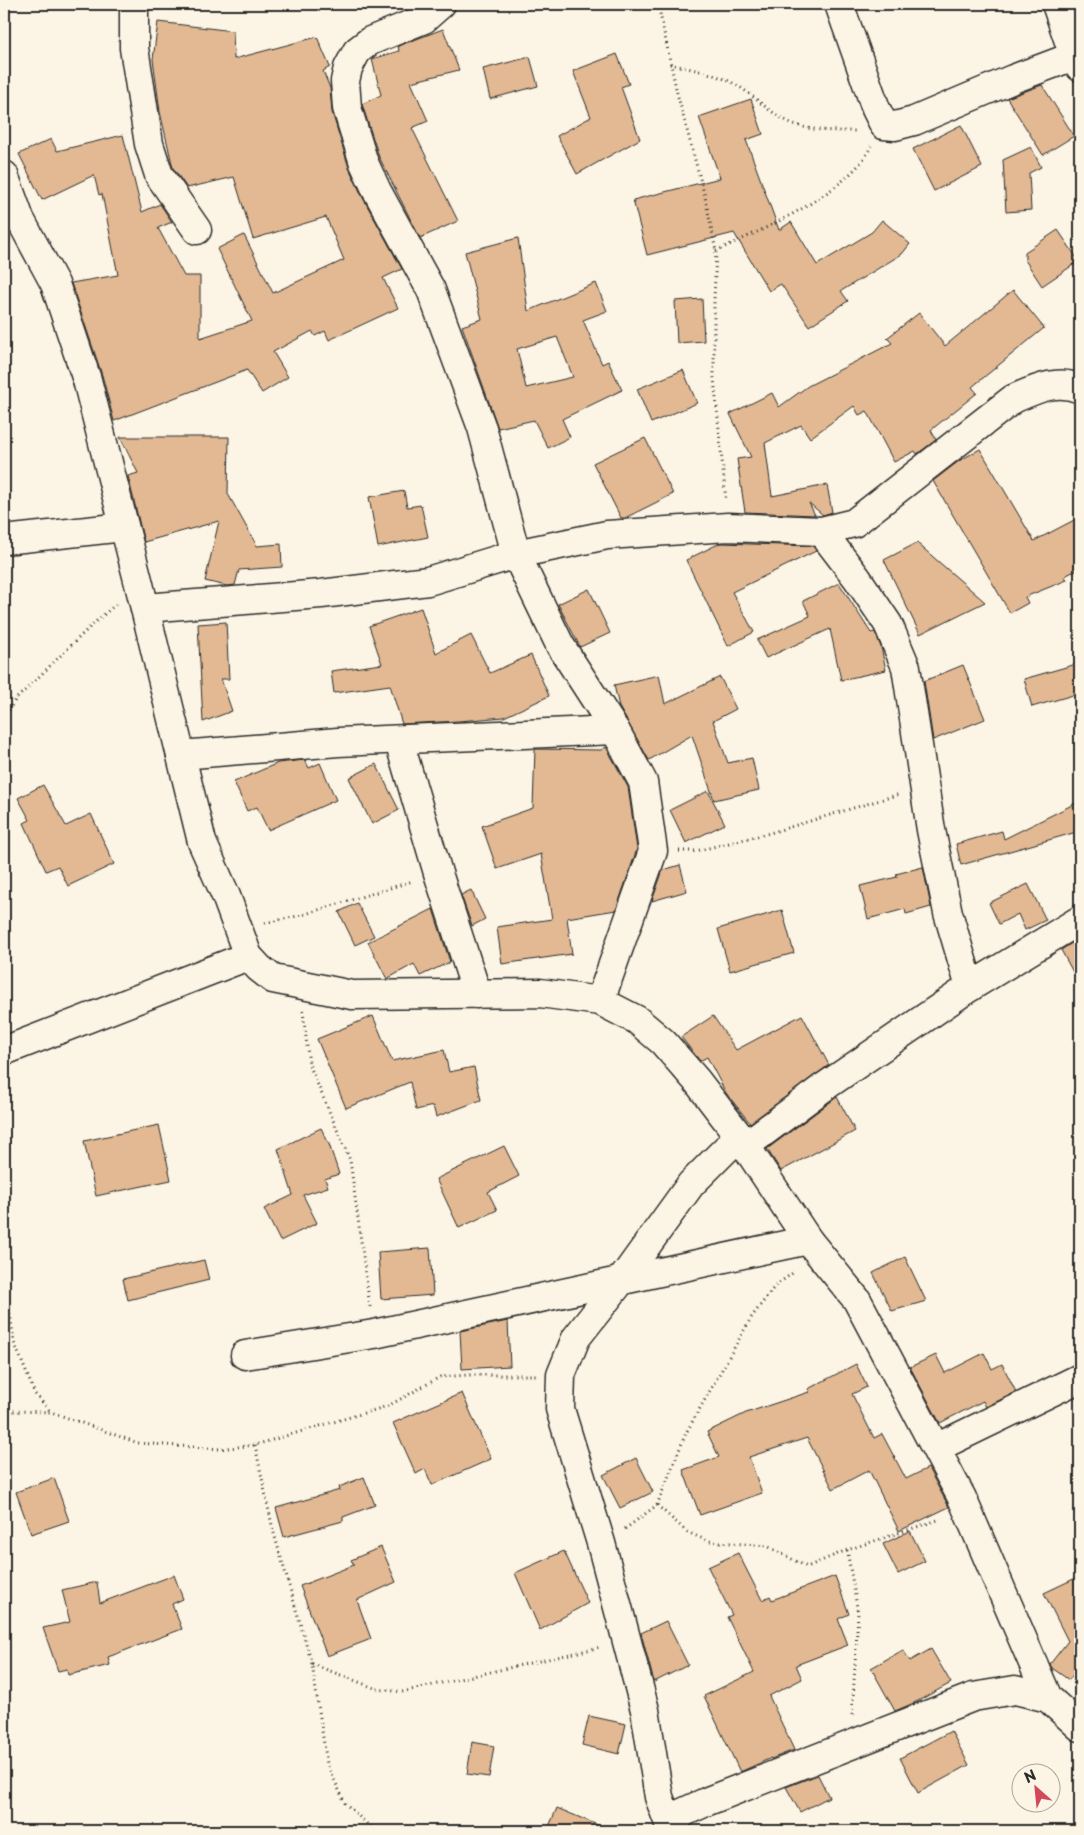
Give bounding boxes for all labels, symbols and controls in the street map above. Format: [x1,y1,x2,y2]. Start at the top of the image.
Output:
north arrow [1012,1762,1062,1812]
text: N [1020,1764,1040,1788]

